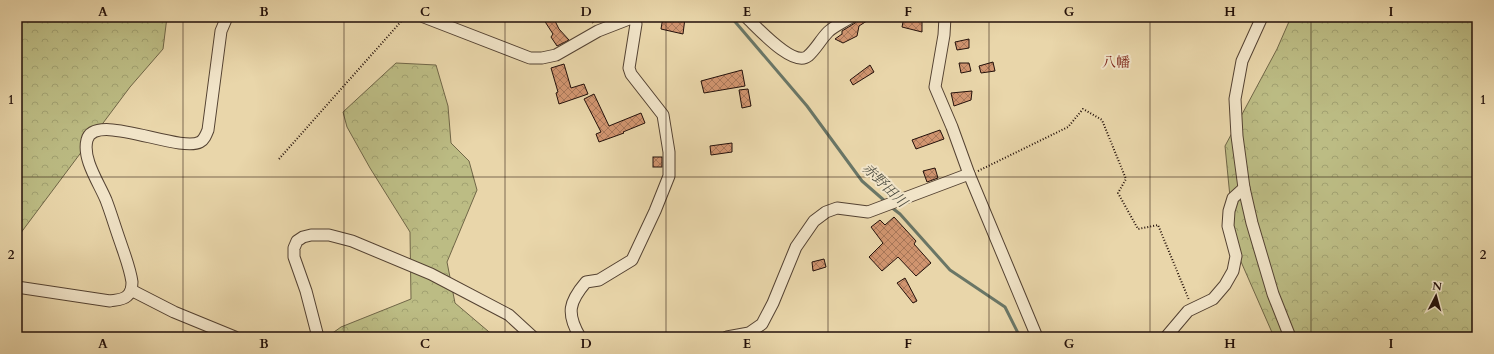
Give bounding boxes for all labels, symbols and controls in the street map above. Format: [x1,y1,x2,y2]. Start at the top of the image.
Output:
text: A [98,3,108,21]
text: B [259,3,269,21]
text: C [420,3,430,21]
text: D [580,3,592,21]
text: E [743,3,751,21]
text: F [904,3,912,21]
text: G [1064,3,1075,21]
text: H [1224,3,1236,21]
text: I [1388,3,1394,21]
district label: 八幡 [1102,53,1130,72]
text: 1 [8,91,14,109]
text: 1 [1480,91,1486,109]
water label: 赤野田川 [858,159,913,213]
text: 2 [8,246,15,264]
text: 2 [1480,246,1487,264]
north arrow [1416,276,1456,316]
text: N [1431,279,1443,295]
text: A [98,335,108,353]
text: B [259,335,269,353]
text: C [420,335,430,353]
text: D [580,335,592,353]
text: E [743,335,751,353]
text: F [904,335,912,353]
text: G [1064,335,1075,353]
text: H [1224,335,1236,353]
text: I [1388,335,1394,353]

